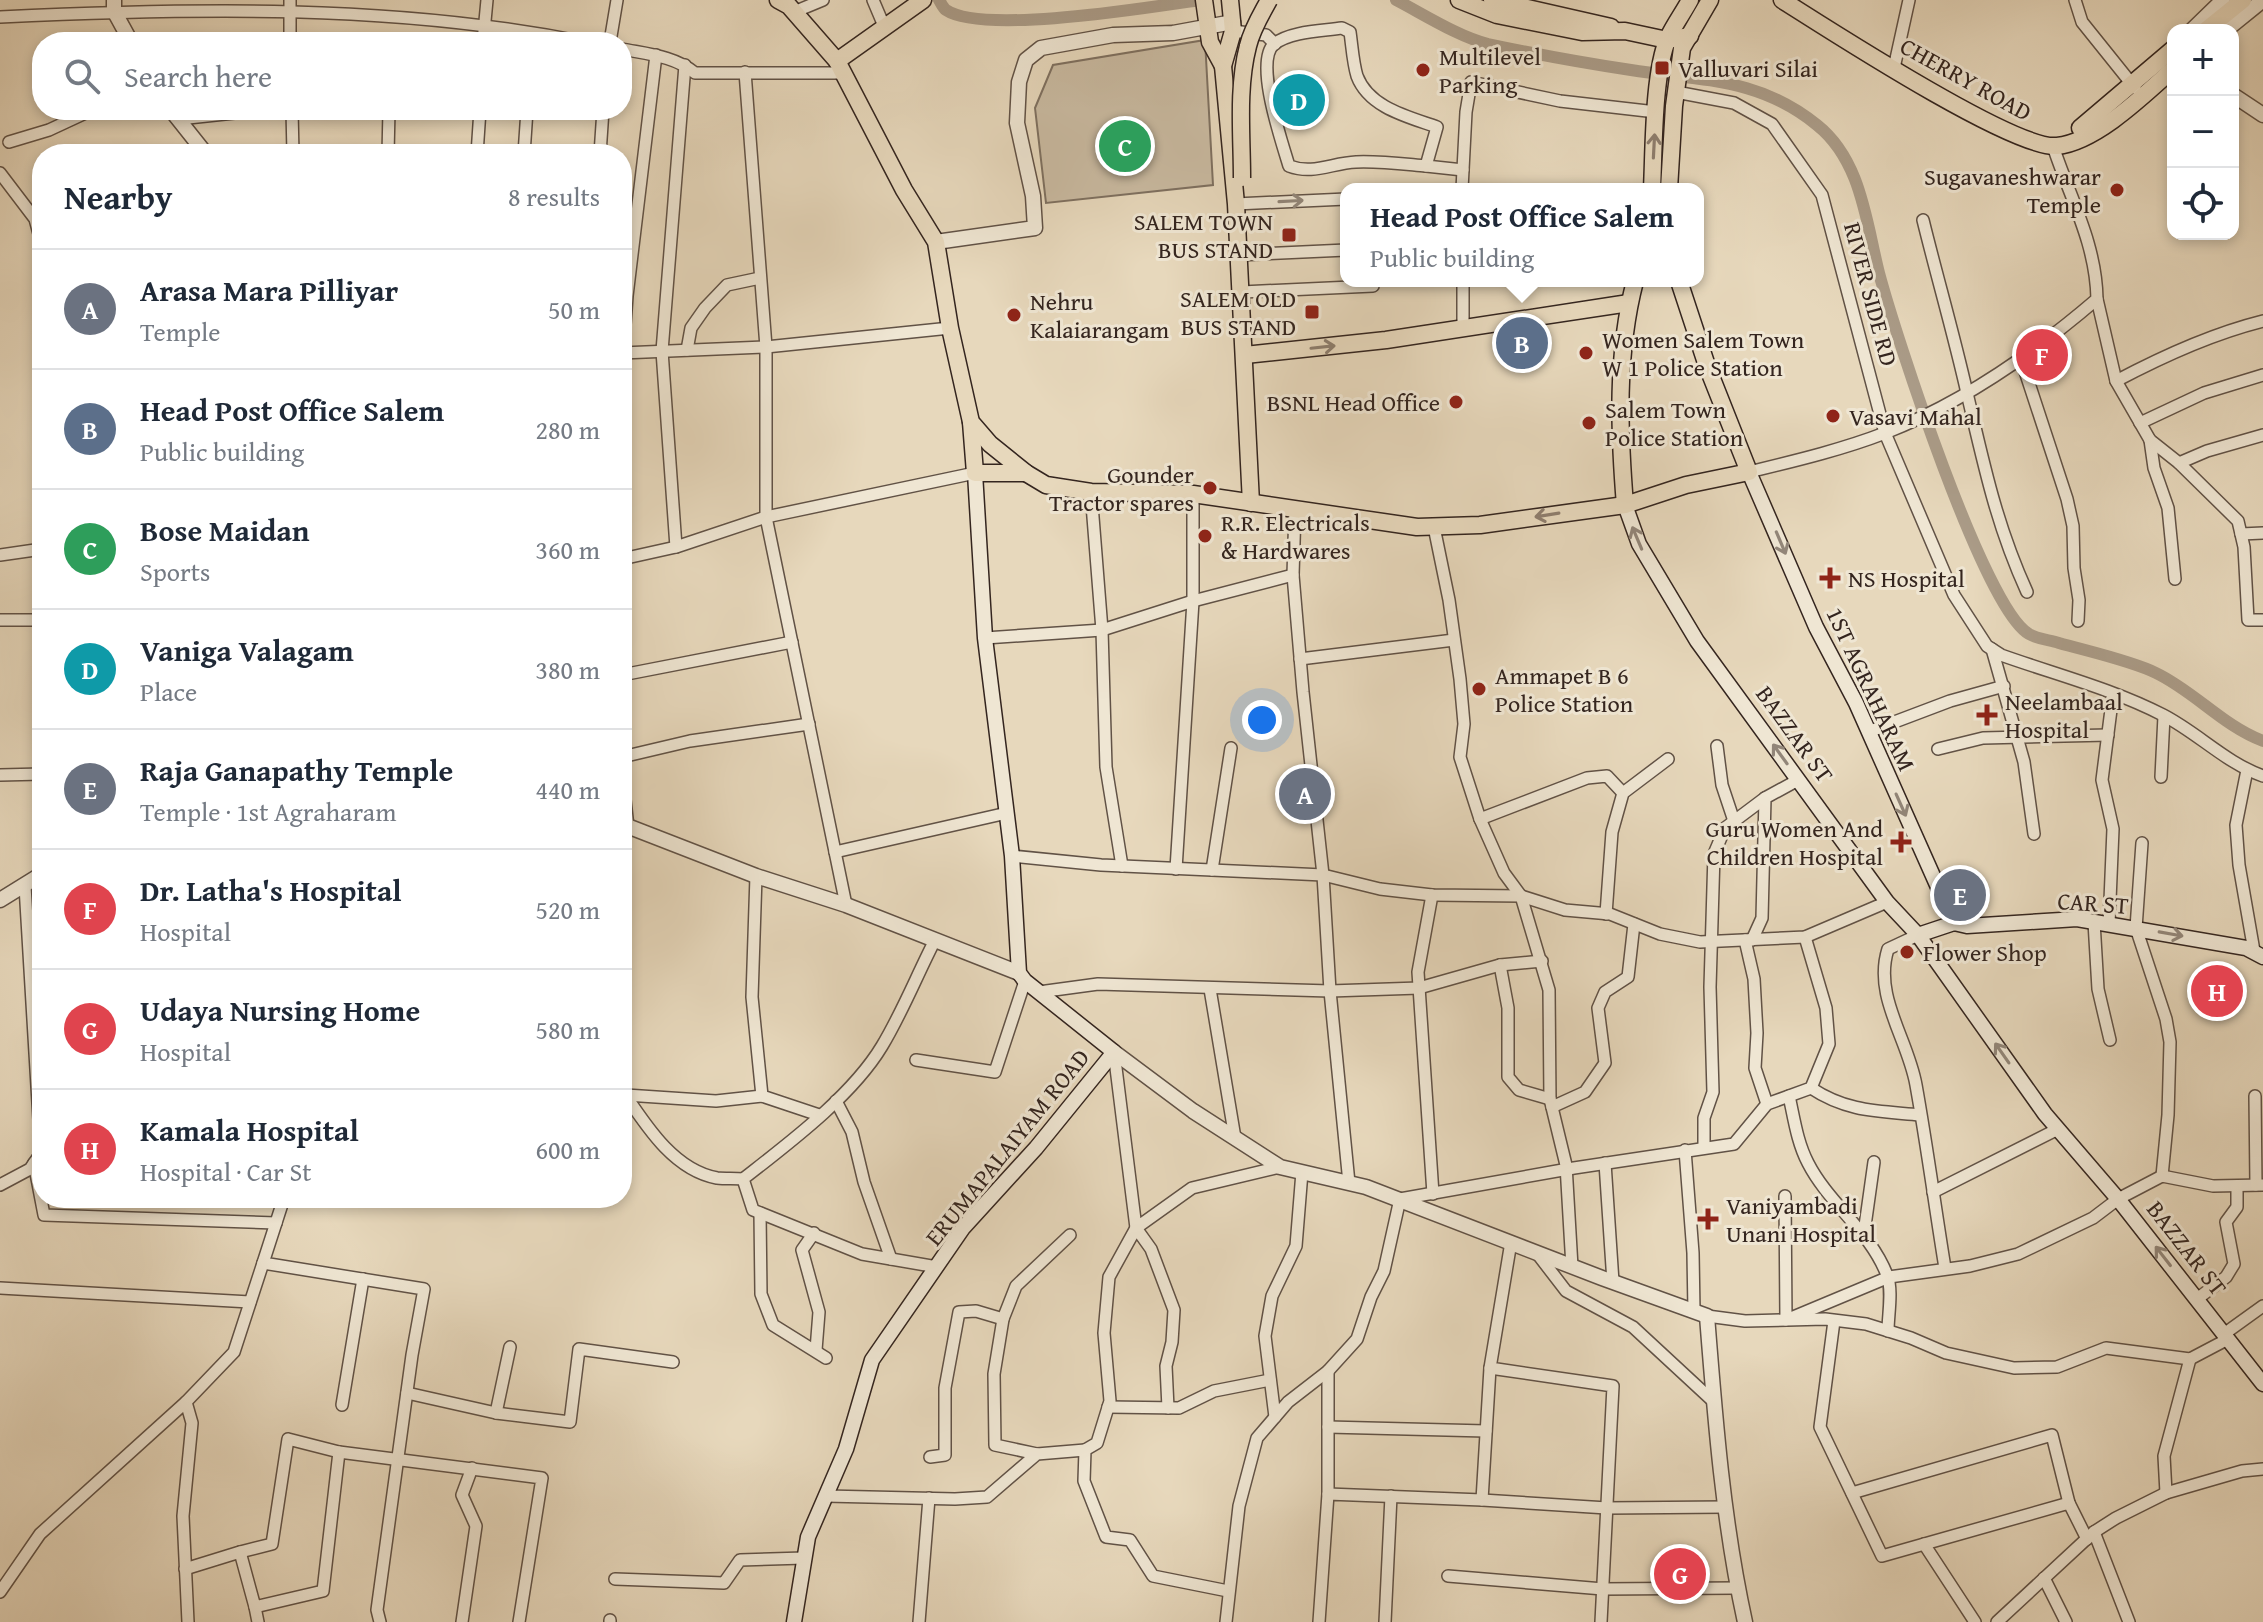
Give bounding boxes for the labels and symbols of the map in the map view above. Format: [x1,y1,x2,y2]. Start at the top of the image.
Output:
street label: CHERRY ROAD [1894,28,2038,130]
place label: Multilevel Parking [1439,39,1541,102]
place label: Valluvari Silai [1678,51,1818,86]
marker: Valluvari Silai [1653,59,1671,77]
marker: Multilevel Parking [1414,61,1432,79]
pin: D [1273,70,1325,130]
pin: C [1099,116,1151,176]
one-way arrow [1647,133,1662,160]
place label: Sugavaneshwarar Temple [1924,159,2101,222]
marker: Sugavaneshwarar Temple [2108,181,2126,199]
one-way arrow [1277,194,1304,209]
place label: SALEM TOWN BUS STAND [1134,204,1273,267]
street label: RIVER SIDE RD [1835,218,1907,370]
marker: SALEM TOWN BUS STAND [1280,226,1298,244]
place label: SALEM OLD BUS STAND [1180,281,1296,344]
place label: Nehru Kalaiarangam [1030,284,1169,347]
marker: SALEM OLD BUS STAND [1303,303,1321,321]
marker: Nehru Kalaiarangam [1005,306,1023,324]
pin: B [1496,313,1548,373]
place label: Women Salem Town W 1 Police Station [1602,322,1805,385]
pin: F [2016,325,2068,385]
one-way arrow [1309,339,1336,354]
marker: Women Salem Town W 1 Police Station [1577,344,1595,362]
place label: BSNL Head Office [1267,385,1440,420]
place label: Salem Town Police Station [1605,392,1744,455]
marker: BSNL Head Office [1447,393,1465,411]
place label: Vasavi Mahal [1849,399,1982,434]
marker: Vasavi Mahal [1824,407,1842,425]
marker: Salem Town Police Station [1580,414,1598,432]
place label: Gounder Tractor spares [1049,457,1194,520]
marker: Gounder Tractor spares [1201,479,1219,497]
place label: R.R. Electricals & Hardwares [1221,505,1370,568]
one-way arrow [1535,508,1560,523]
one-way arrow [1629,526,1644,551]
marker: R.R. Electricals & Hardwares [1196,527,1214,545]
one-way arrow [1775,530,1790,555]
place label: NS Hospital [1848,561,1965,596]
marker: NS Hospital [1819,567,1841,589]
street label: 1ST AGRAHARAM [1818,601,1924,777]
place label: Ammapet B 6 Police Station [1495,658,1634,721]
street label: BAZZAR ST [1748,678,1842,790]
marker: Ammapet B 6 Police Station [1470,680,1488,698]
place label: Neelambaal Hospital [2005,684,2123,747]
your location [1242,700,1282,740]
marker: Neelambaal Hospital [1976,704,1998,726]
one-way arrow [1772,744,1788,766]
pin: A [1279,764,1331,824]
one-way arrow [1894,793,1909,817]
place label: Guru Women And Children Hospital [1706,811,1883,874]
marker: Guru Women And Children Hospital [1890,831,1912,853]
pin: E [1934,865,1986,925]
street label: CAR ST [2056,883,2130,923]
one-way arrow [2157,928,2183,943]
place label: Flower Shop [1923,935,2047,970]
marker: Flower Shop [1898,943,1916,961]
pin: H [2191,961,2243,1021]
street label: ERUMAPALAIYAM ROAD [916,1041,1098,1253]
one-way arrow [1993,1042,2010,1064]
place label: Vaniyambadi Unani Hospital [1726,1188,1876,1251]
street label: BAZZAR ST [2139,1193,2235,1303]
marker: Vaniyambadi Unani Hospital [1697,1208,1719,1230]
one-way arrow [2154,1246,2172,1267]
pin: G [1654,1544,1706,1604]

